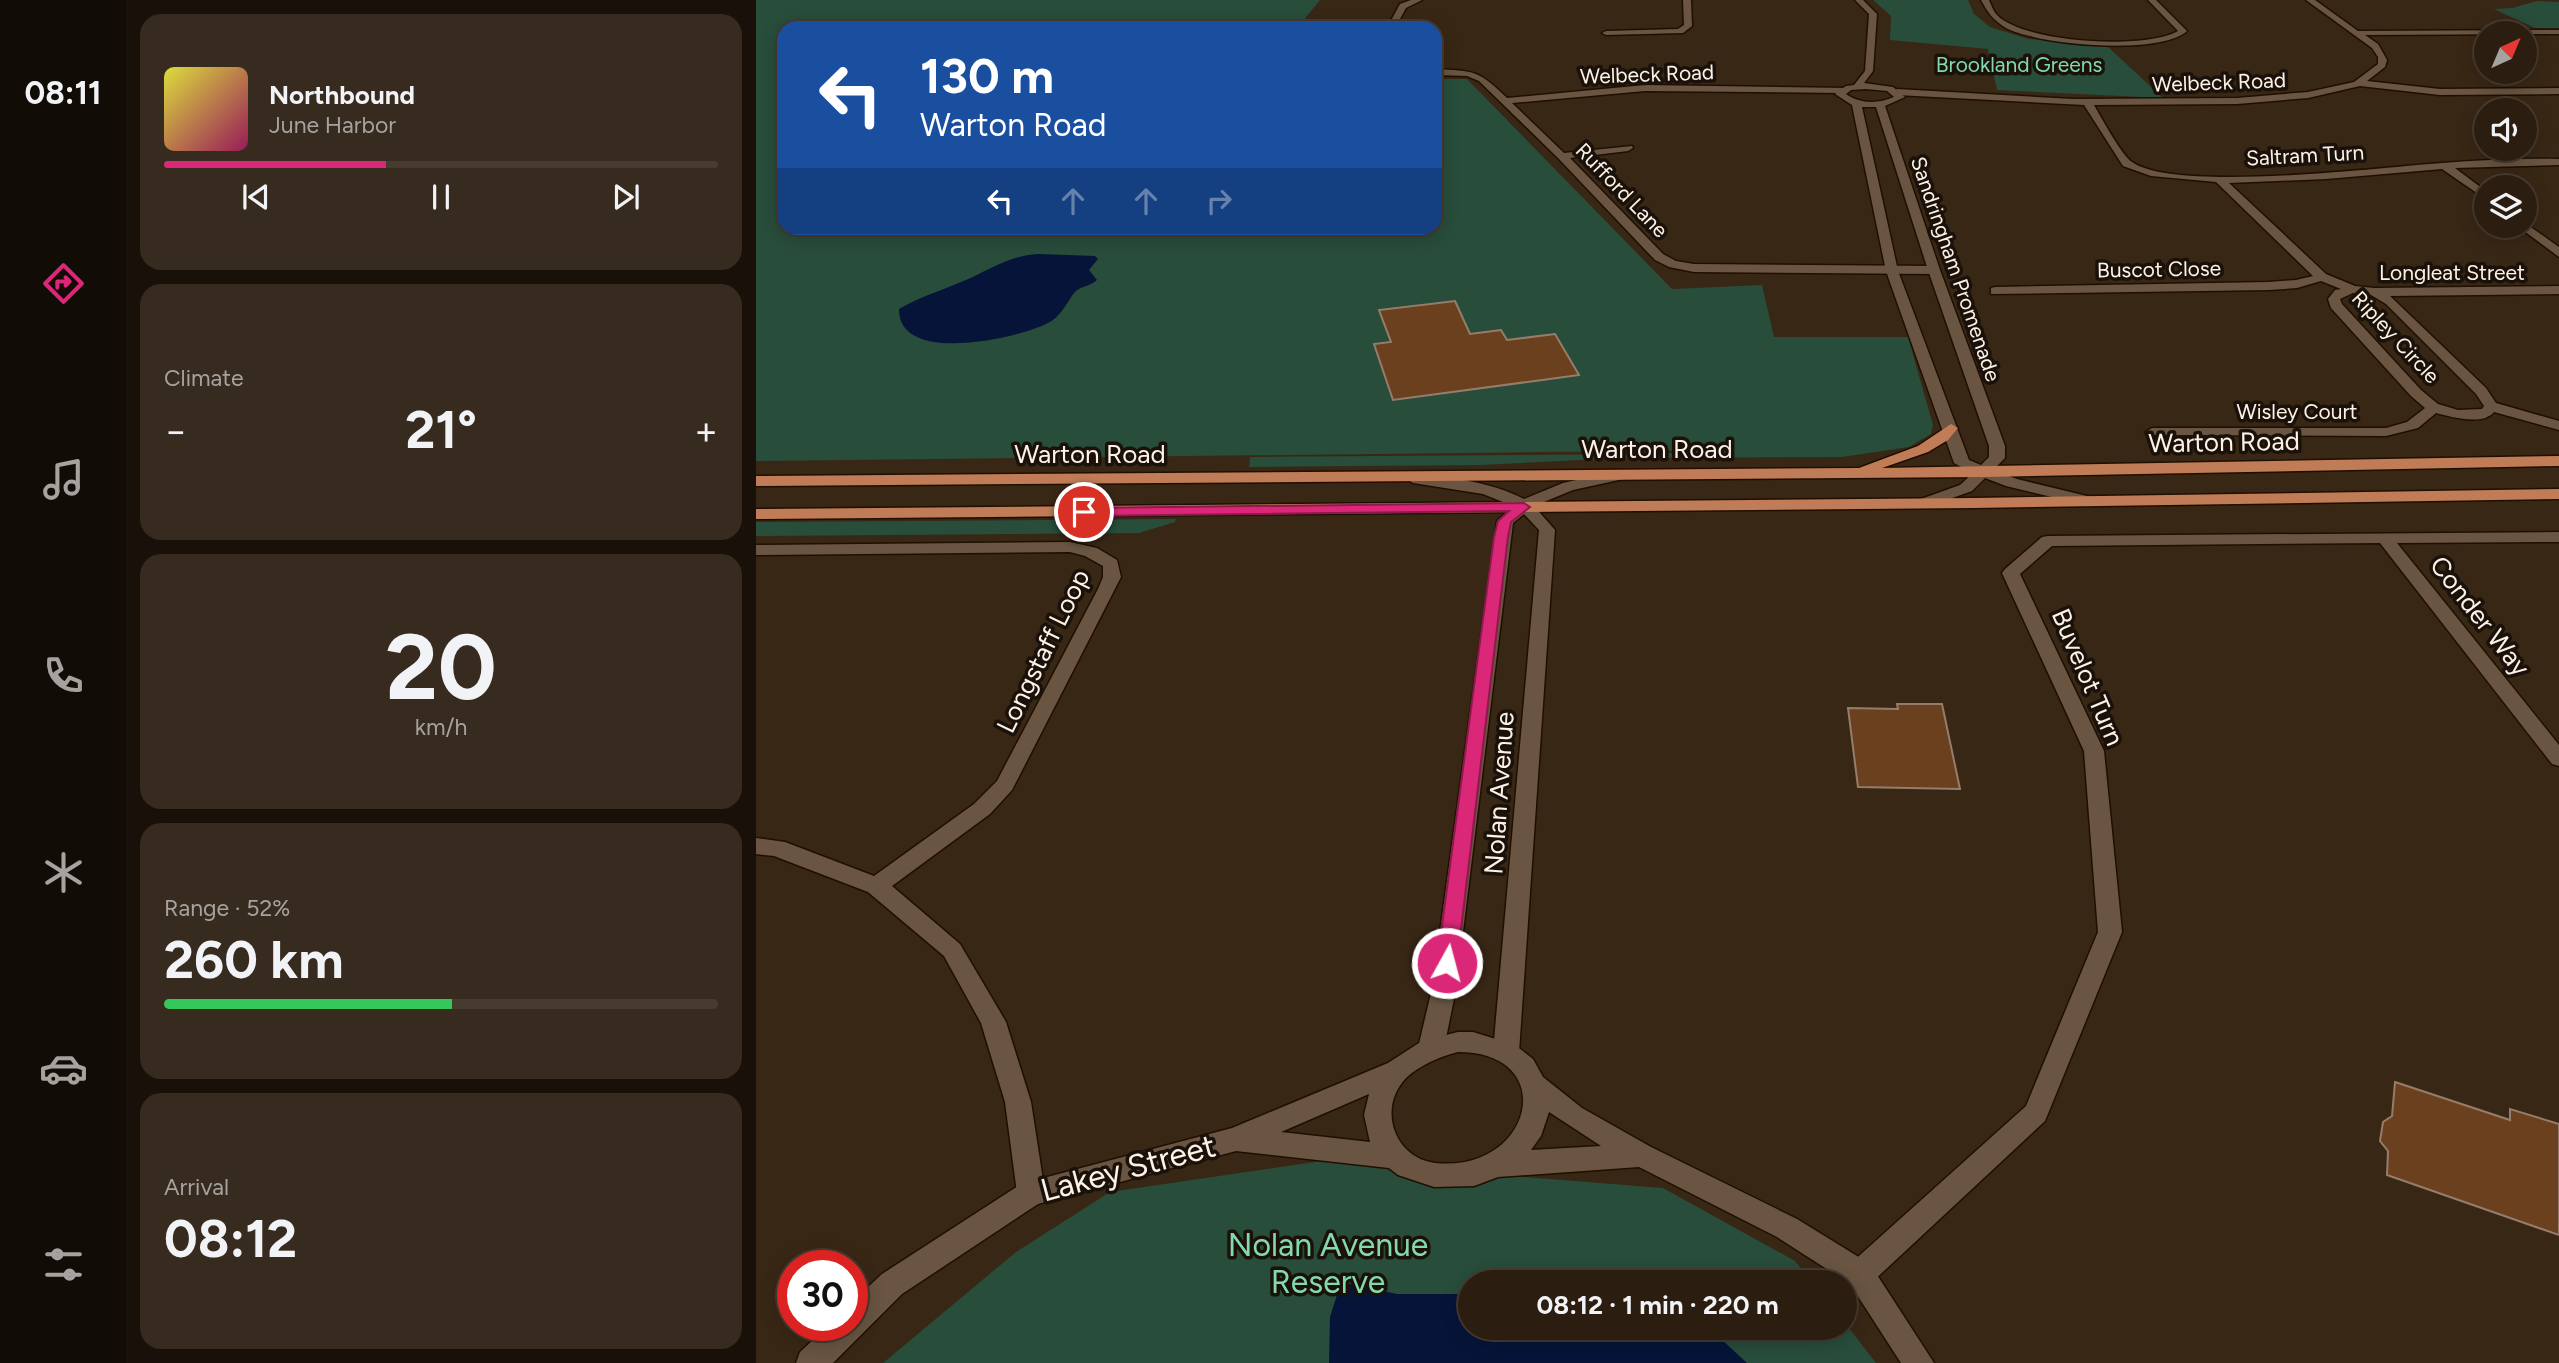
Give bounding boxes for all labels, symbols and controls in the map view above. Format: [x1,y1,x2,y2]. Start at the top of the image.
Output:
north arrow [2474,21,2538,84]
map controls [2474,21,2537,238]
text: 130 m [920,46,1054,105]
icon: left [805,49,896,140]
park label: Brookland Greens [1936,52,2102,77]
street label: Welbeck Road [1579,59,1715,89]
street label: Welbeck Road [2151,67,2287,97]
text: 08:11 [25,74,101,112]
text: Northbound [269,79,415,111]
button: sound [2474,98,2537,161]
text: Warton Road [920,106,1107,144]
text: June Harbor [269,111,396,139]
street label: Rufford Lane [1571,137,1673,243]
street label: Saltram Turn [2245,139,2365,171]
street label: Sandringham Promenade [1906,153,2006,385]
button: layers [2474,175,2537,238]
icon: previous [237,178,275,216]
icon: pause [422,178,460,216]
icon: next [607,178,645,216]
icon: left [981,182,1019,220]
icon: ahead [1054,182,1092,220]
icon: ahead [1127,182,1165,220]
icon: right [1200,182,1238,220]
street label: Buscot Close [2097,255,2221,283]
icon: directions [39,259,88,308]
street label: Longleat Street [2379,260,2525,285]
street label: Ripley Circle [2347,286,2445,388]
text: Climate [164,364,243,392]
text: 21° [405,399,477,461]
street label: Wisley Court [2237,399,2358,424]
text: − [164,408,188,454]
text: + [694,408,718,454]
street label: Warton Road [2148,425,2300,459]
street label: Warton Road [1581,433,1733,465]
street label: Warton Road [1014,438,1166,470]
icon: music [39,455,88,504]
pin [1054,482,1114,542]
icon: arrive [1065,493,1103,531]
street label: Conder Way [2423,550,2537,683]
street label: Longstaff Loop [990,564,1096,738]
street label: Buvelot Turn [2045,604,2131,750]
text: 20 [385,613,497,722]
icon: phone [39,651,88,700]
street label: Nolan Avenue [1477,711,1521,875]
text: km/h [415,713,467,741]
icon: climate [39,848,88,897]
text: Range · 52% [164,894,290,922]
position arrow [1410,926,1484,1000]
text: 260 km [164,929,344,991]
icon: car [39,1044,88,1093]
street label: Lakey Street [1036,1126,1220,1210]
text: Arrival [164,1173,229,1201]
text: 08:12 [164,1208,297,1270]
park label: Nolan Avenue Reserve [1228,1226,1428,1301]
icon: filters [39,1240,88,1289]
speed limit sign: 30 [777,1250,868,1341]
text: 08:12 · 1 min · 220 m [1536,1289,1779,1321]

